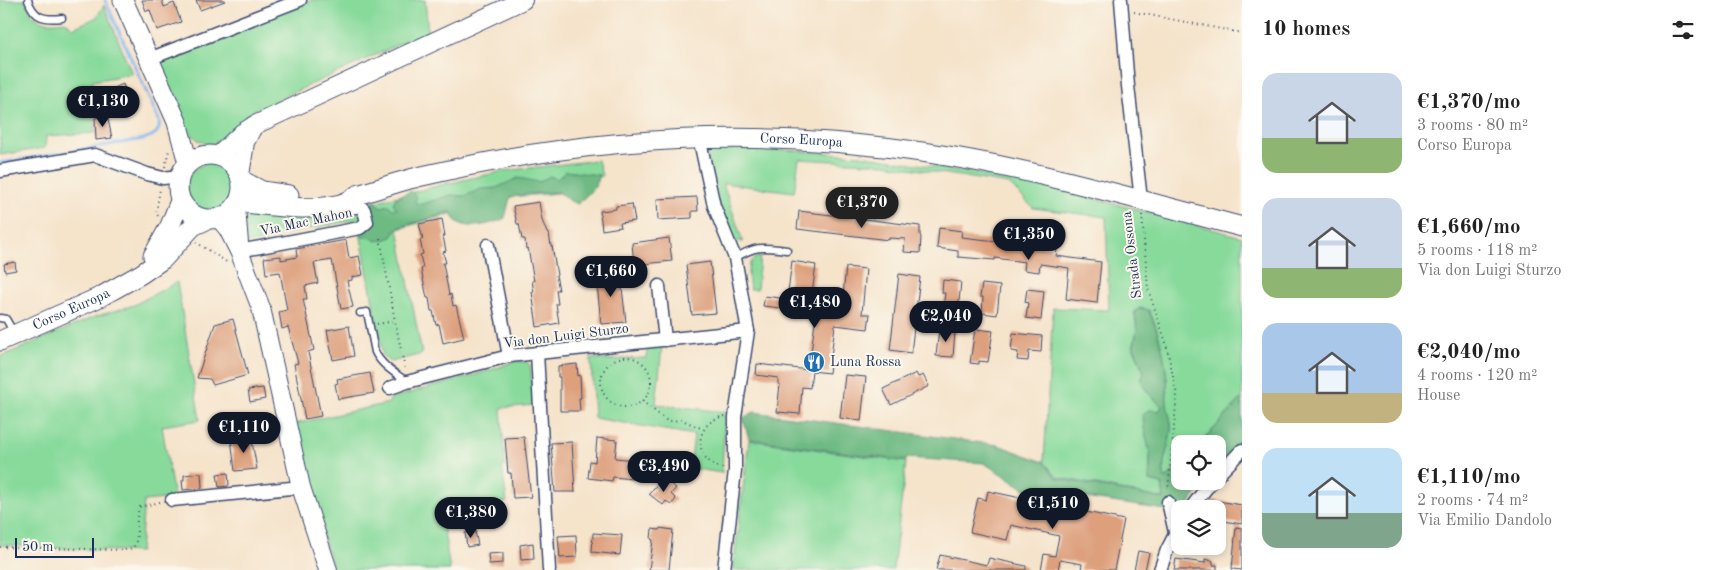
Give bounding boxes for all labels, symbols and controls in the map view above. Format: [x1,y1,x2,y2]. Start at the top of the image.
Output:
icon: filters [1669,16,1697,44]
text: 10 homes [1262,19,1350,40]
pin: €1,130 [62,86,144,128]
text: €1,370/mo [1417,92,1521,113]
icon: home [1302,93,1362,153]
text: €1,130 [78,94,128,110]
text: 3 rooms · 80 m² [1417,118,1528,134]
street label: Corso Europa [760,132,843,150]
text: Corso Europa [1417,138,1512,154]
pin: €1,370 [821,186,903,229]
text: €1,370 [837,195,887,211]
street label: Via Mac Mahon [258,205,354,239]
street label: Strada Ossona [1120,211,1144,299]
text: €1,660/mo [1417,217,1521,238]
pin: €1,350 [988,218,1070,261]
icon: home [1302,218,1362,278]
text: €1,350 [1004,227,1054,243]
text: 5 rooms · 118 m² [1417,243,1537,259]
pin: €1,660 [570,256,652,298]
text: Via don Luigi Sturzo [1417,263,1561,279]
text: €1,660 [586,264,636,280]
street label: Corso Europa [31,286,112,333]
pin: €1,480 [774,286,856,329]
text: €1,480 [790,295,840,311]
pin: €2,040 [905,300,987,343]
text: €2,040 [921,309,971,325]
street label: Via don Luigi Sturzo [502,321,630,351]
text: €2,040/mo [1417,342,1521,363]
icon: home [1302,343,1362,403]
restaurant icon: Luna Rossa [802,350,826,374]
place label: Luna Rossa [830,355,901,369]
text: 4 rooms · 120 m² [1417,368,1537,384]
text: House [1417,388,1460,404]
pin: €1,110 [203,412,285,454]
text: €1,110 [219,420,269,436]
map controls [1171,435,1226,555]
button: locate [1171,435,1226,490]
pin: €3,490 [623,450,705,493]
text: €3,490 [639,459,689,475]
text: €1,110/mo [1417,467,1521,488]
icon: home [1302,468,1362,528]
pin: €1,510 [1012,488,1094,530]
text: 2 rooms · 74 m² [1417,493,1528,509]
pin: €1,380 [430,496,512,539]
text: €1,510 [1028,496,1078,512]
button: layers [1171,500,1226,555]
text: €1,380 [446,505,496,521]
text: Via Emilio Dandolo [1417,513,1552,529]
scale bar [15,535,94,558]
text: 50 m [22,540,53,554]

